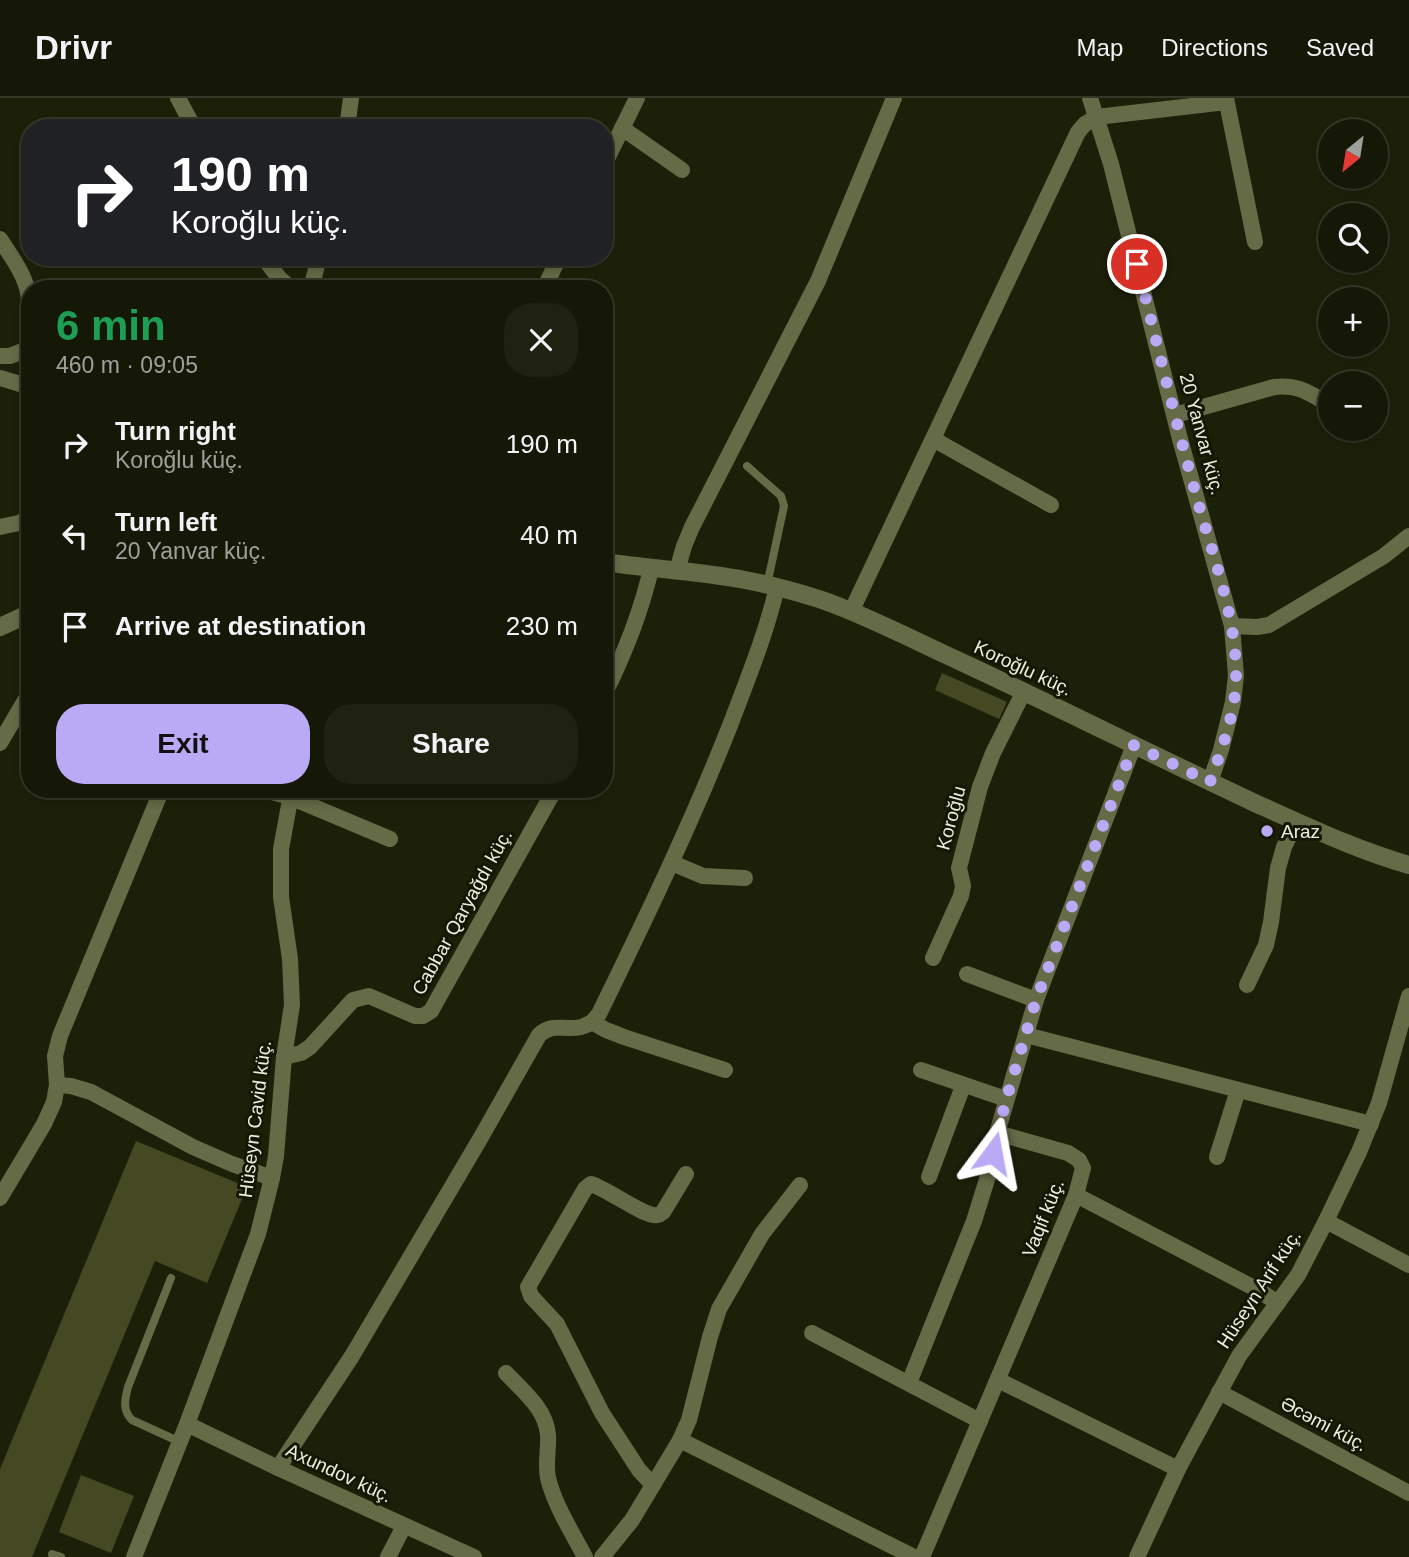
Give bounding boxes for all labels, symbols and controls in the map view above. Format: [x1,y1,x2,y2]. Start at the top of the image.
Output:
text: Drivr [35,29,112,66]
text: Map [1077,34,1123,61]
text: Directions [1161,34,1268,61]
text: Saved [1306,34,1374,61]
north arrow [1318,119,1388,189]
map controls [1318,119,1388,441]
icon: right [56,147,147,238]
text: 190 m [171,147,310,201]
button: search [1318,203,1388,273]
text: Koroğlu küç. [171,204,349,240]
pin [1107,234,1167,294]
icon: arrive [1118,245,1156,283]
button: + [1318,287,1388,357]
text: 6 min [56,302,166,349]
button: close [504,303,578,377]
text: 460 m · 09:05 [56,352,198,378]
street label: 20 Yanvar küç. [1176,371,1228,497]
button: − [1318,371,1388,441]
text: Turn right [115,416,236,446]
icon: right [56,426,94,464]
text: 190 m [506,429,578,459]
text: Koroğlu küç. [115,447,243,473]
text: Turn left [115,507,217,537]
icon: left [56,517,94,555]
text: 40 m [520,520,578,550]
text: 20 Yanvar küç. [115,538,266,564]
icon: arrive [56,608,94,646]
text: Arrive at destination [115,611,366,641]
text: 230 m [506,611,578,641]
street label: Koroğlu küç. [971,636,1075,700]
button: Exit [56,704,310,784]
button: Share [324,704,578,784]
street label: Koroğlu [932,784,970,852]
place label: Araz [1281,821,1320,842]
marker: Araz [1259,823,1275,839]
street label: Cabbar Qaryağdı küç. [408,826,516,998]
street label: Hüseyn Cavid küç. [235,1039,275,1199]
position arrow [956,1116,1030,1190]
street label: Vaqif küç. [1018,1176,1068,1260]
street label: Hüseyn Arif küç. [1213,1226,1305,1352]
street label: Əcəmi küç. [1277,1393,1371,1455]
street label: Axundov küç. [283,1439,395,1507]

